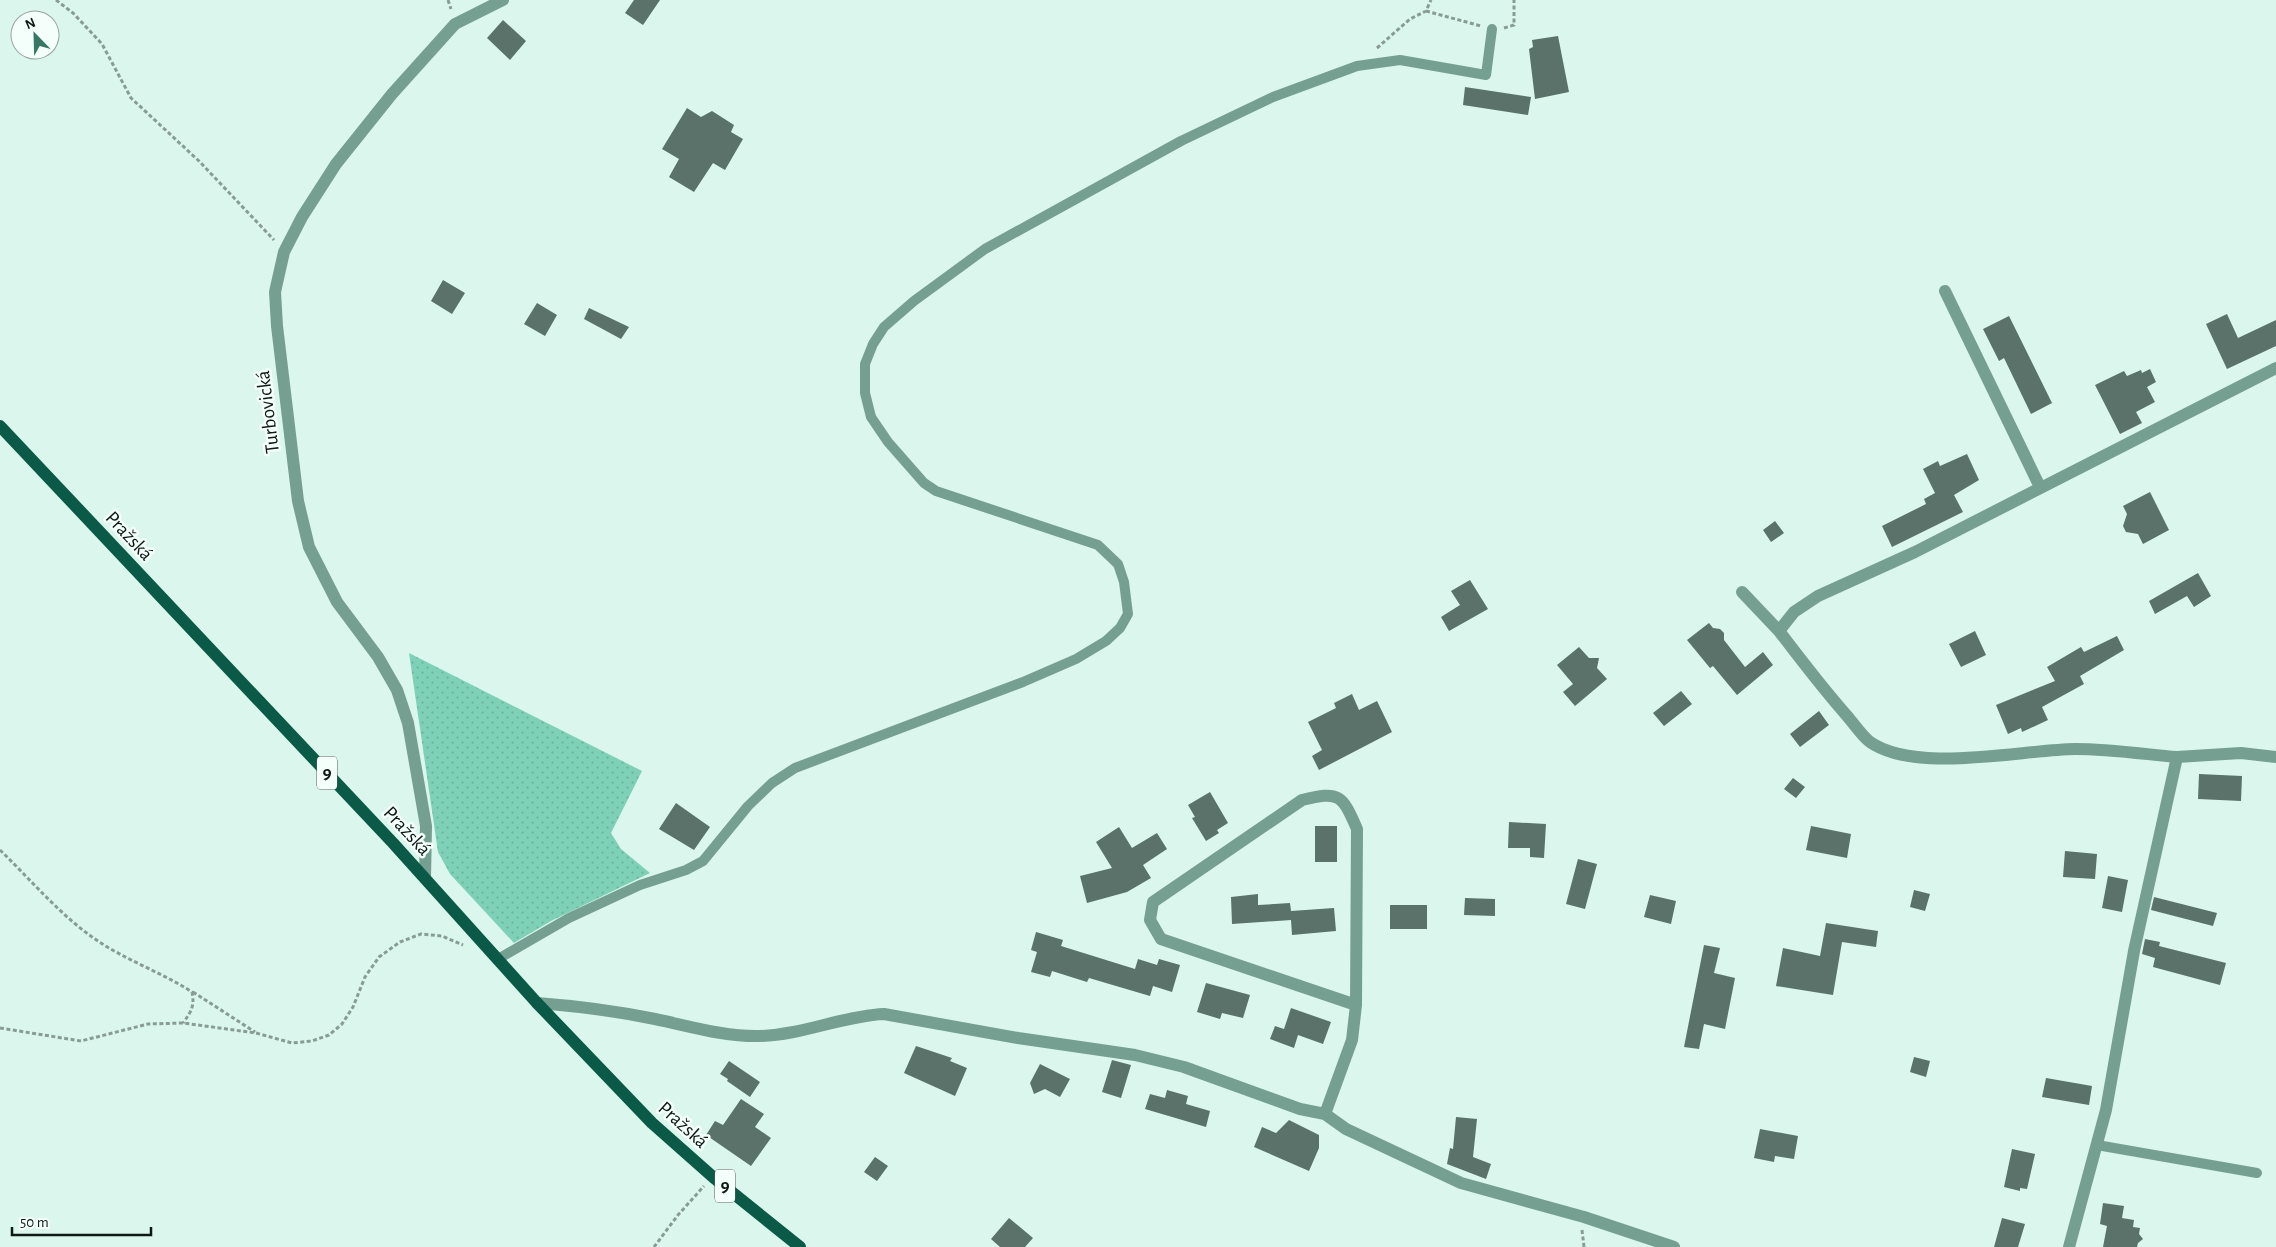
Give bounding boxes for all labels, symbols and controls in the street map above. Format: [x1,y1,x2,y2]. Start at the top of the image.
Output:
north arrow [10,10,60,60]
text: N [23,16,38,32]
street label: Turbovická [253,369,283,455]
street label: Pražská [101,508,157,564]
road number: 9 [317,756,337,790]
street label: Pražská [379,803,435,859]
street label: Pražská [654,1098,712,1152]
road number: 9 [715,1170,735,1202]
scale bar [12,1204,151,1236]
text: 50 m [20,1215,49,1230]

